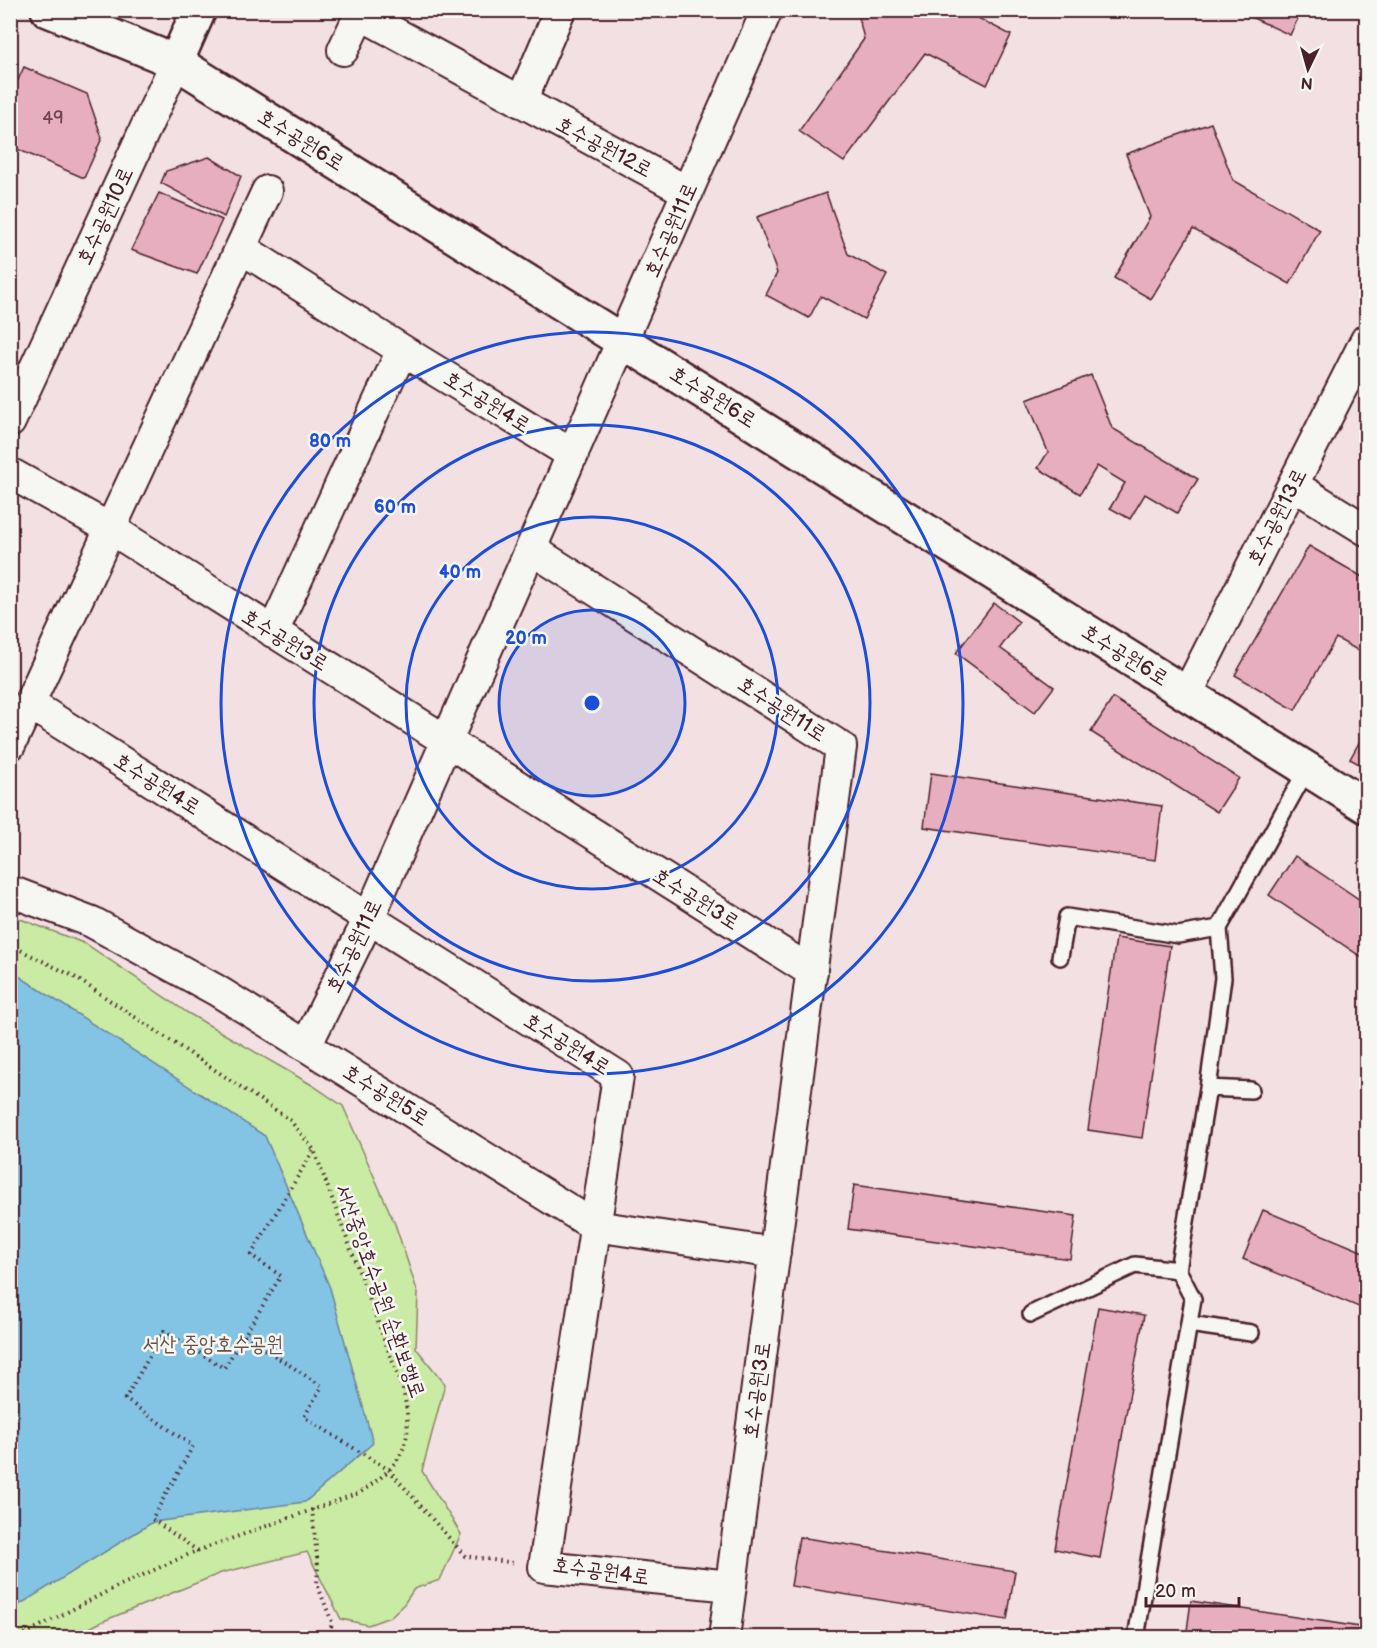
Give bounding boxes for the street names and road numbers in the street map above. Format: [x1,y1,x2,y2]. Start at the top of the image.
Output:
street label: 호수공원6로 [253,104,349,176]
street label: 호수공원12로 [552,111,656,183]
street label: 호수공원10로 [71,163,139,269]
street label: 호수공원11로 [639,179,703,281]
street label: 호수공원6로 [665,361,761,433]
street label: 호수공원4로 [439,366,535,438]
street label: 호수공원13로 [1242,464,1312,570]
street label: 호수공원3로 [237,604,333,676]
street label: 호수공원6로 [1077,619,1173,691]
street label: 호수공원11로 [733,671,831,747]
street label: 호수공원4로 [109,748,205,820]
street label: 호수공원3로 [648,863,744,935]
street label: 호수공원11로 [321,895,387,997]
street label: 호수공원4로 [519,1008,615,1080]
street label: 호수공원5로 [338,1059,434,1131]
street label: 서산중앙호수공원 순환보행로 [330,1181,430,1401]
street label: 호수공원3로 [738,1340,776,1440]
street label: 호수공원4로 [551,1552,651,1590]

